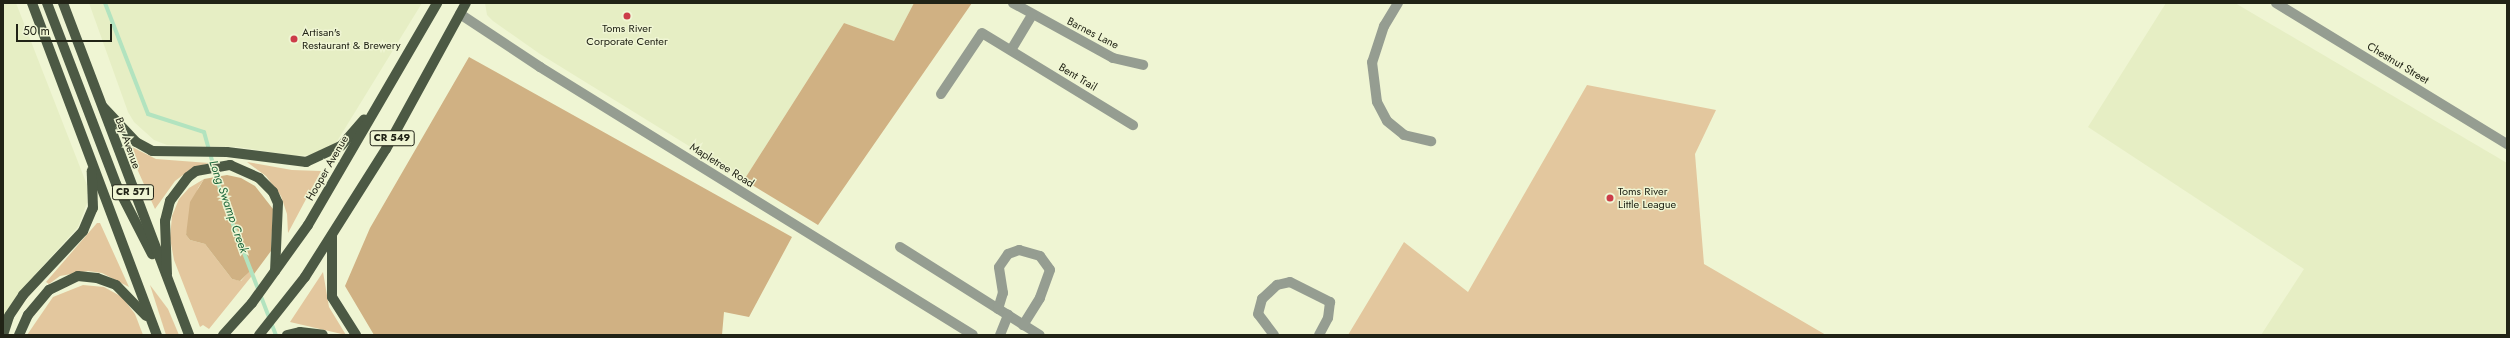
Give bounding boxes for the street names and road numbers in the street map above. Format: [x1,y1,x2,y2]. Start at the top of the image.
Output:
street label: Barnes Lane [1065,14,1121,52]
street label: Chestnut Street [2365,39,2431,87]
street label: Bent Trail [1057,60,1099,94]
street label: Bay Avenue [113,115,143,171]
road number: CR 549 [369,130,415,146]
street label: Hooper Avenue [303,133,351,203]
street label: Mapletree Road [687,140,757,190]
road number: CR 571 [111,184,155,200]

